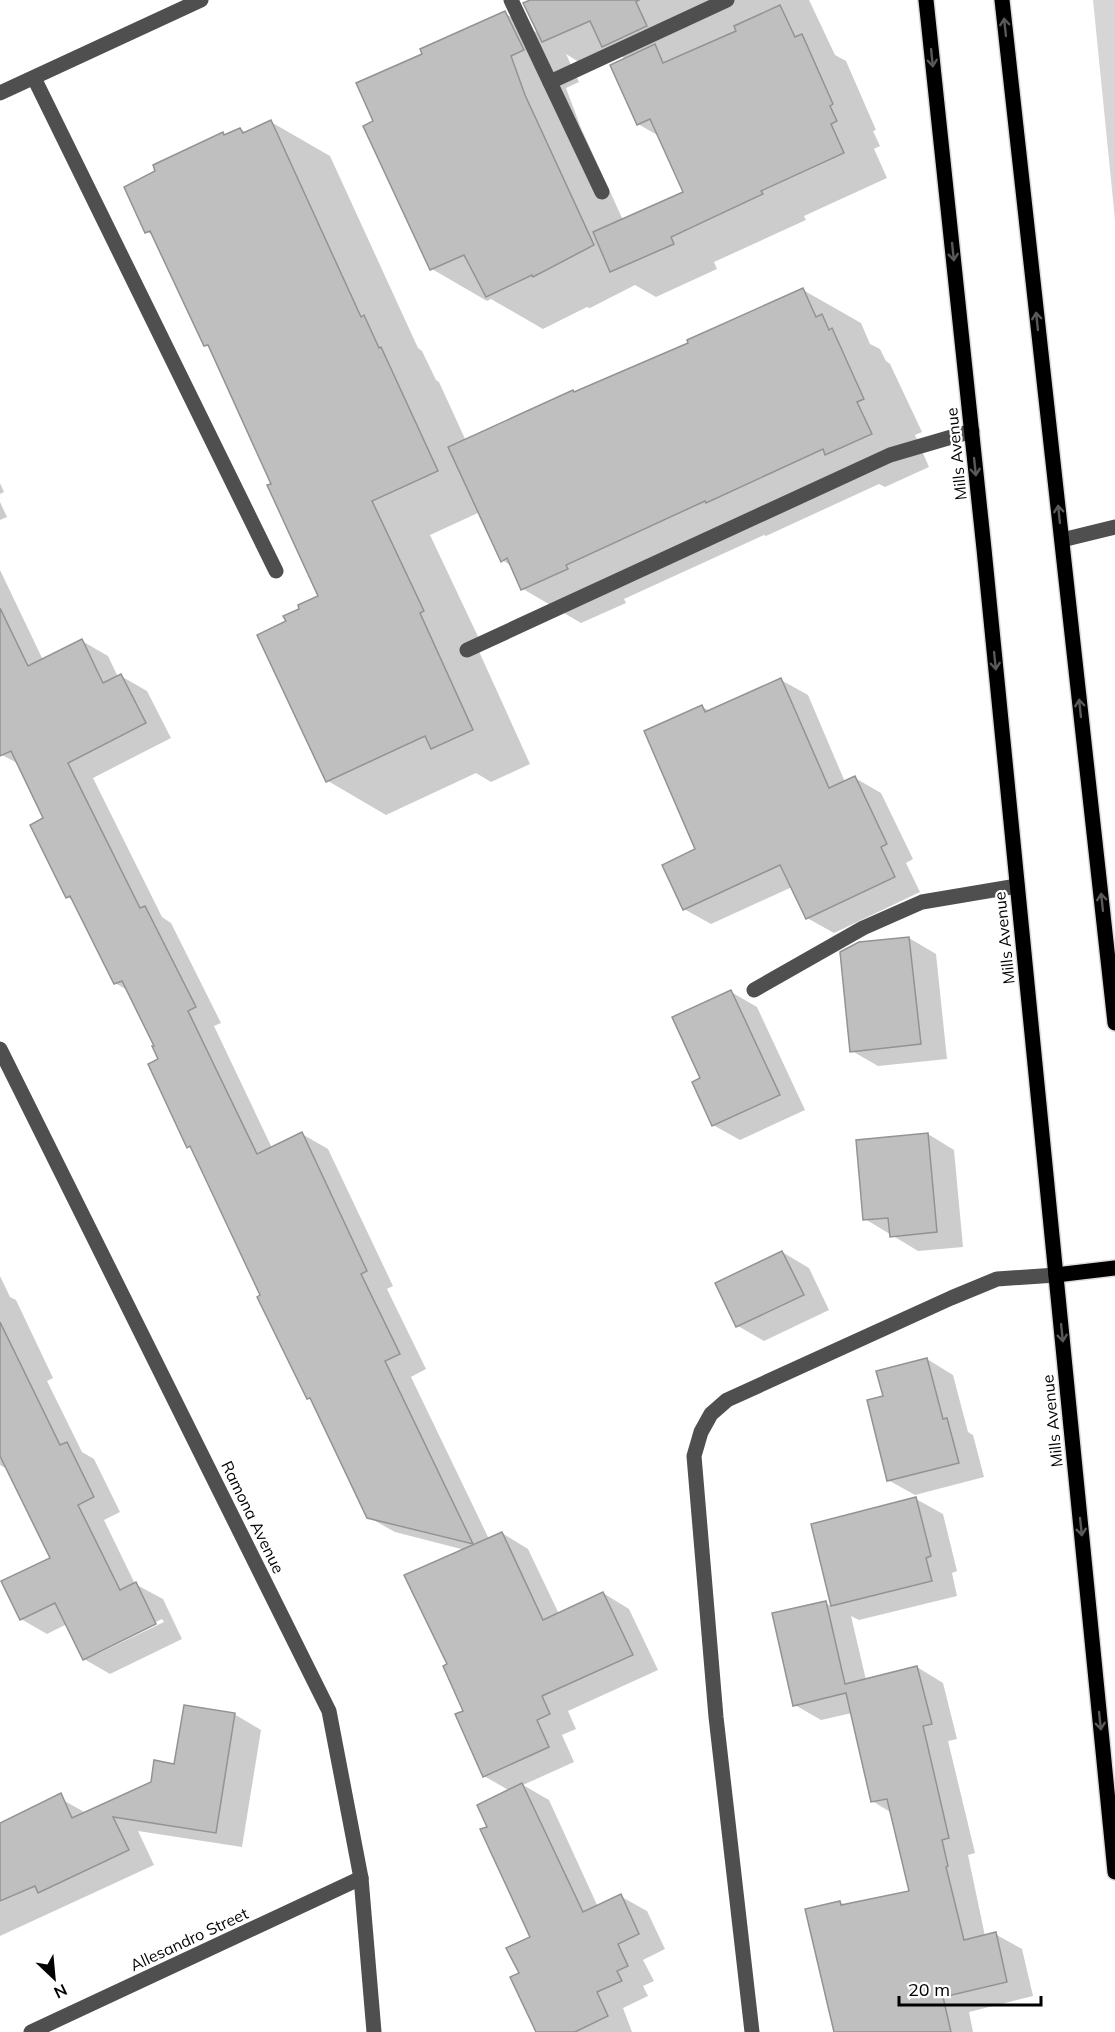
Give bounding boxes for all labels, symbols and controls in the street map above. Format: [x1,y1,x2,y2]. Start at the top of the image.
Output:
one-way arrow [999,18,1010,38]
one-way arrow [927,48,938,68]
one-way arrow [948,242,959,262]
one-way arrow [1031,311,1042,331]
street label: Mills Avenue [941,407,971,501]
one-way arrow [970,456,981,476]
one-way arrow [1053,505,1064,525]
one-way arrow [990,650,1001,670]
one-way arrow [1074,699,1085,719]
street label: Mills Avenue [989,891,1019,985]
one-way arrow [1096,893,1107,913]
one-way arrow [1057,1322,1068,1342]
street label: Mills Avenue [1037,1374,1067,1468]
street label: Ramona Avenue [217,1457,289,1577]
one-way arrow [1076,1516,1087,1536]
one-way arrow [1095,1710,1106,1730]
street label: Allesandro Street [127,1903,252,1975]
north arrow [24,1948,84,2008]
scale bar [899,1969,1042,2007]
text: 20 m [908,1978,950,2001]
text: N [51,1980,70,2003]

